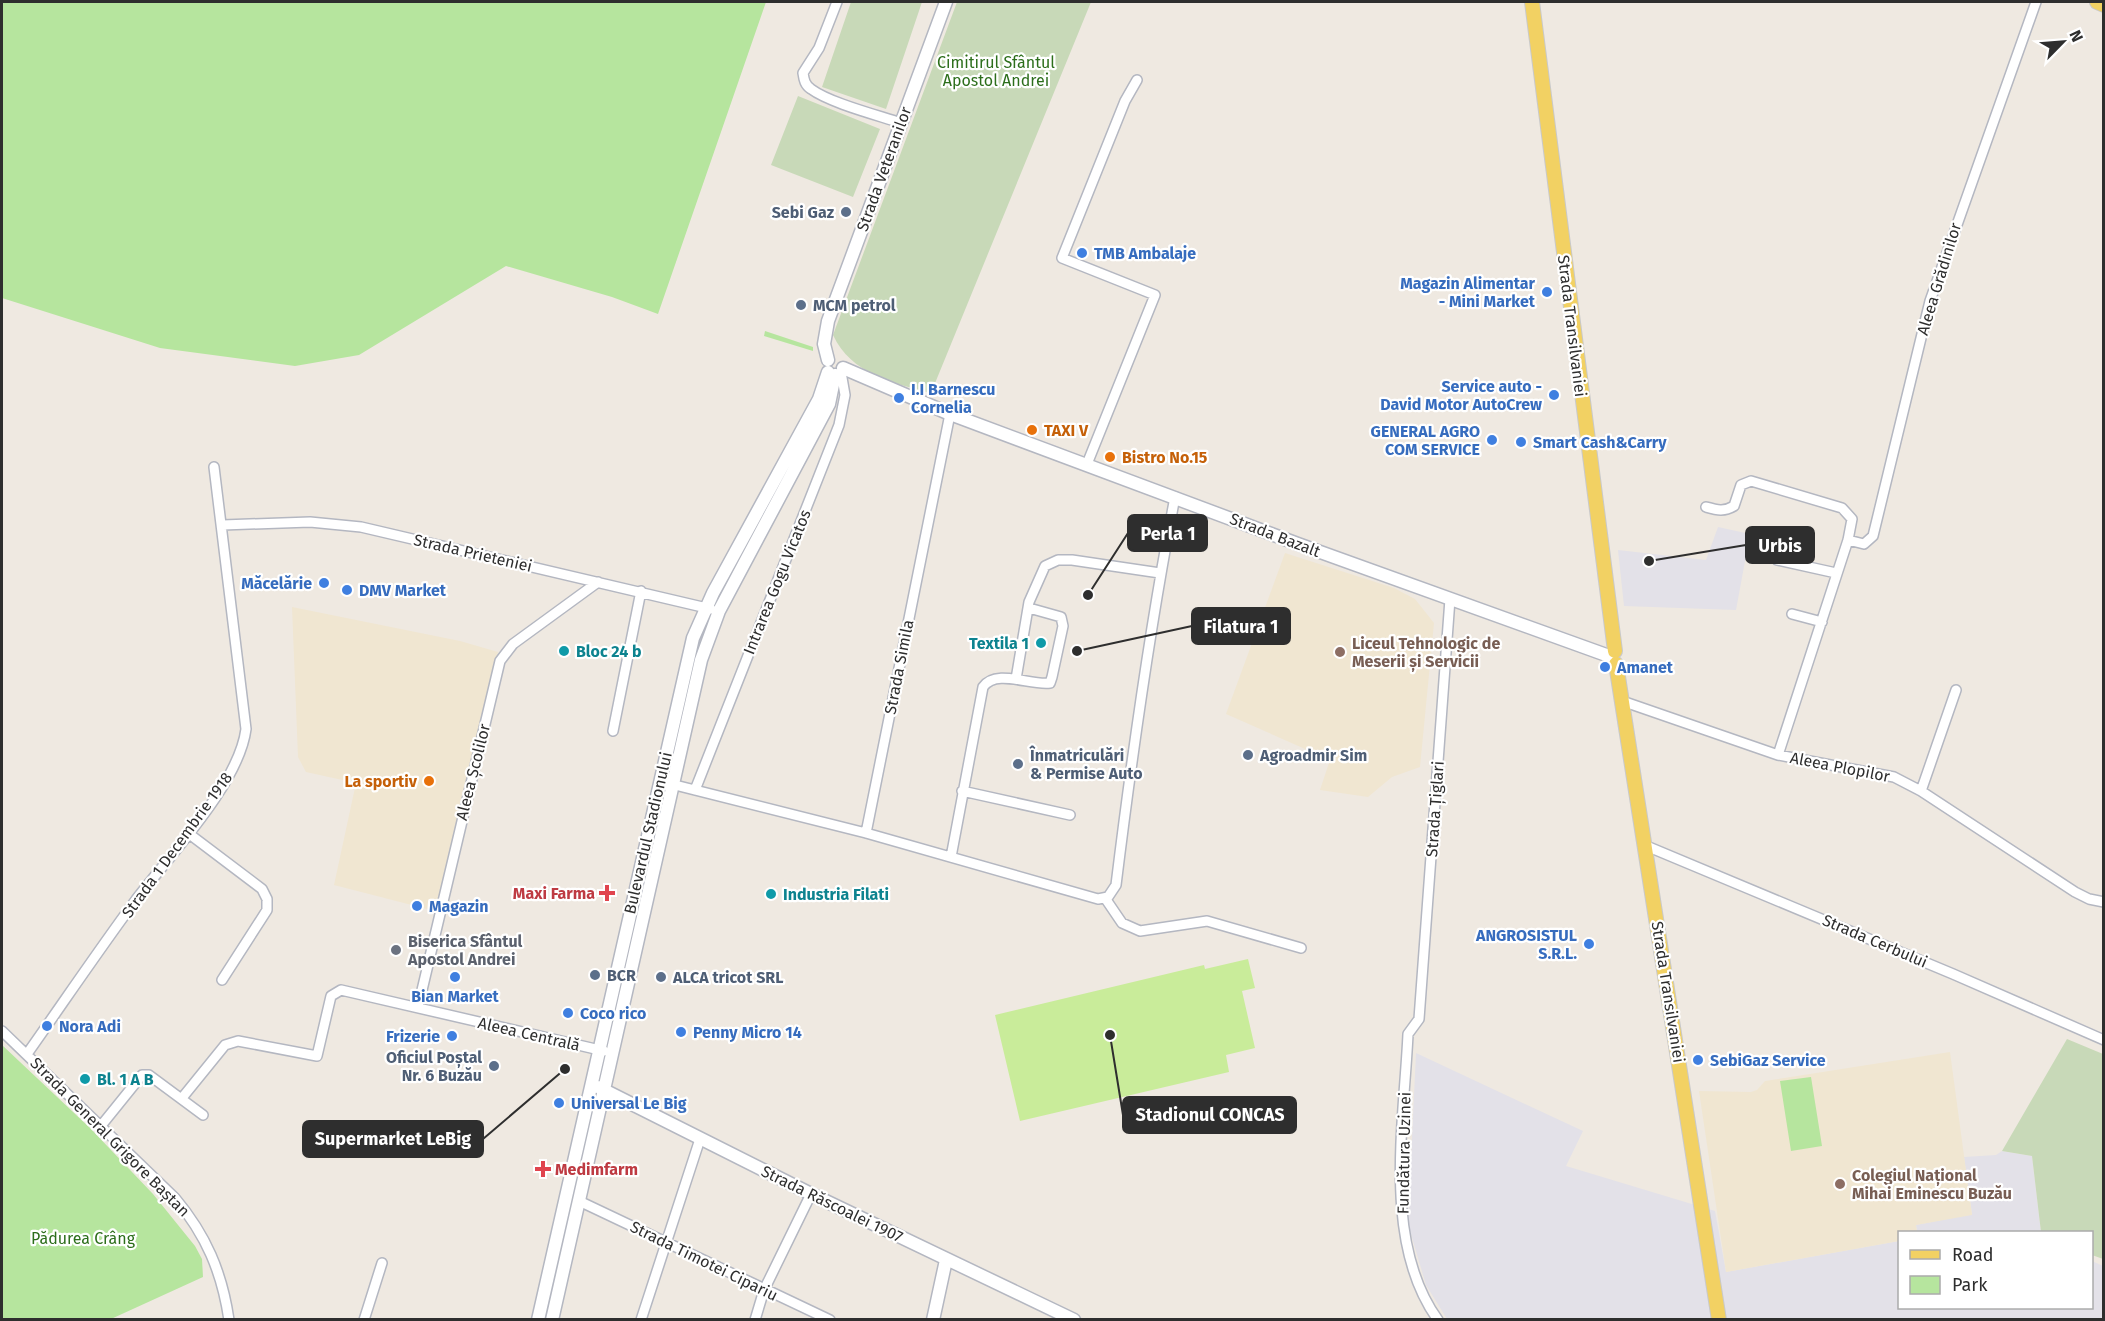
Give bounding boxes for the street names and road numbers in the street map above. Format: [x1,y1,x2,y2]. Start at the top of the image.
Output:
street label: Strada Veteranilor [853,103,916,234]
street label: Aleea Grădinilor [1913,220,1965,337]
street label: Strada Transilvaniei [1554,254,1590,398]
street label: Intrarea Gogu Vicatos [739,507,815,657]
street label: Strada Bazalt [1227,509,1323,561]
street label: Strada Prieteniei [412,530,534,576]
street label: Strada Simila [881,618,917,716]
street label: Aleea Școlilor [452,721,495,822]
street label: Aleea Plopilor [1789,748,1892,786]
street label: Bulevardul Stadionului [620,750,676,916]
street label: Strada Țiglari [1422,760,1449,858]
street label: Strada 1 Decembrie 1918 [118,768,236,921]
street label: Strada Cerbului [1820,910,1930,972]
street label: Strada Transilvaniei [1647,920,1689,1064]
street label: Aleea Centrală [476,1013,582,1055]
street label: Strada General Grigore Baștan [26,1053,194,1221]
street label: Fundătura Uzinei [1393,1092,1415,1214]
street label: Strada Răscoalei 1907 [758,1161,906,1247]
street label: Strada Timotei Cipariu [627,1217,781,1305]

